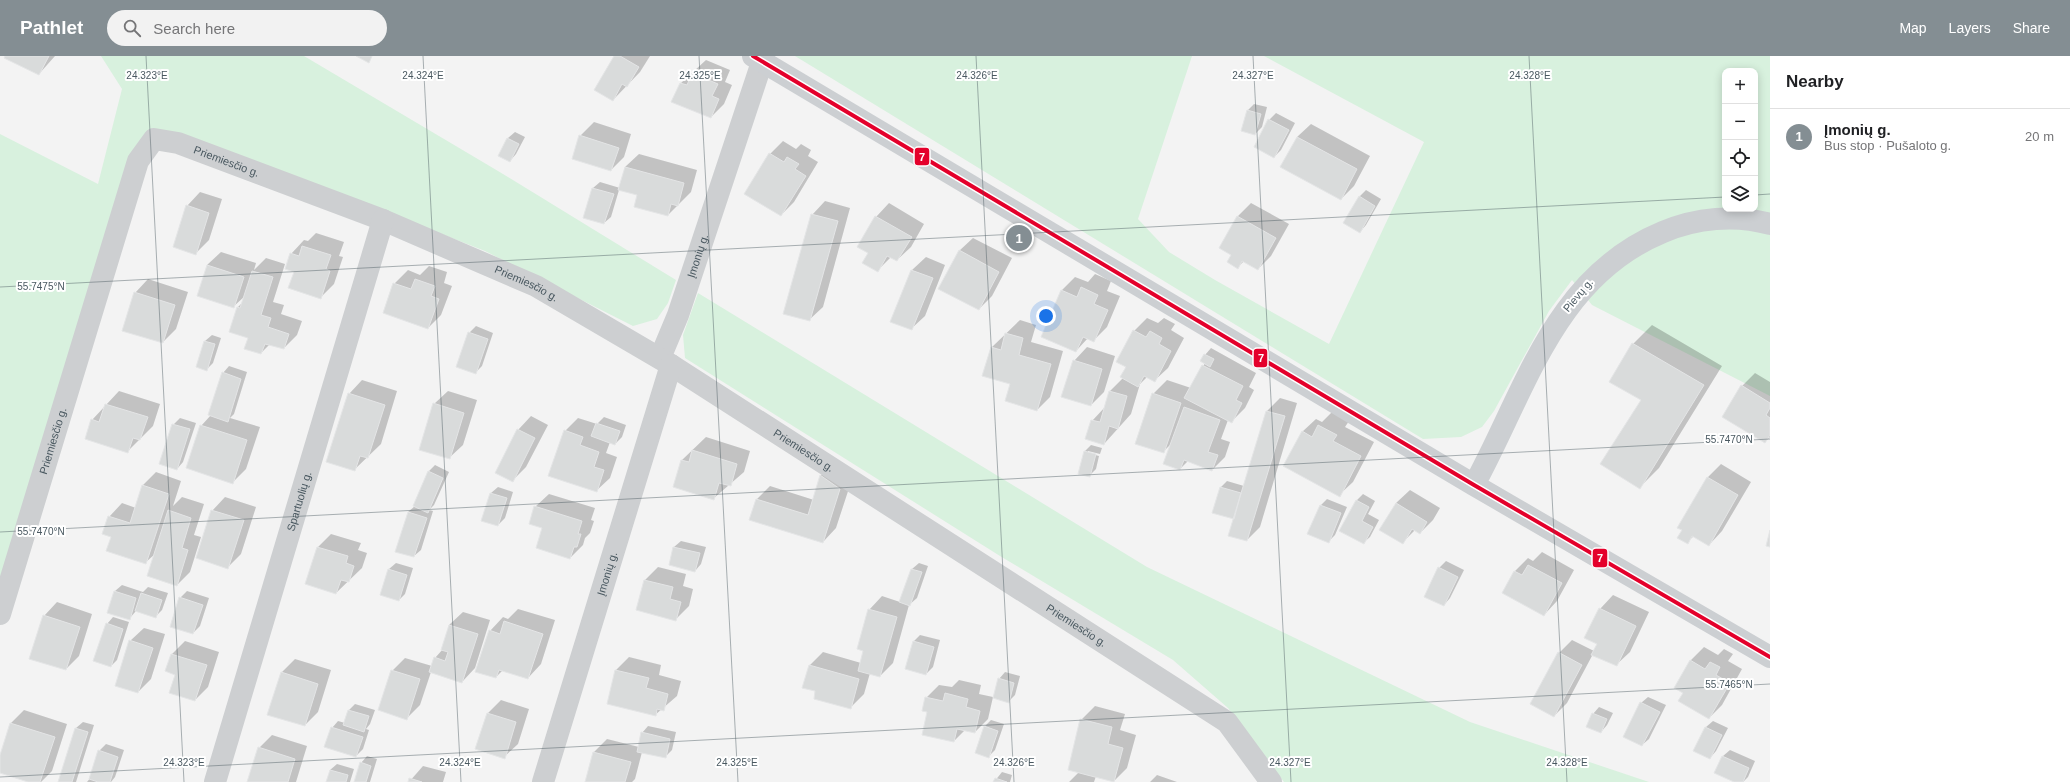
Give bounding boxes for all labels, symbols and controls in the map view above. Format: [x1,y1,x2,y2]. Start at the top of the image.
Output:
search box [107,10,387,46]
text: Pathlet [20,17,83,38]
icon: search [121,17,143,39]
text: Search here [153,20,235,37]
text: Map [1899,20,1927,36]
text: Layers [1949,20,1991,36]
text: Share [2013,20,2050,36]
map controls [1722,68,1758,212]
button: + [1722,68,1758,104]
text: 24.323°E [126,70,168,81]
text: 24.324°E [402,70,444,81]
text: 24.325°E [679,70,721,81]
text: 24.326°E [956,70,998,81]
text: 24.327°E [1232,70,1274,81]
text: 24.328°E [1509,70,1551,81]
text: Nearby [1786,72,1844,91]
button: − [1722,104,1758,140]
text: Įmonių g. [1824,121,1891,138]
text: 1 [1795,129,1803,144]
text: 20 m [2025,129,2054,144]
text: Bus stop · Pušaloto g. [1824,138,1951,153]
button: locate [1722,140,1758,176]
street label: Priemiesčio g. [192,143,261,179]
line badge: 7 [914,147,930,166]
text: 7 [919,151,925,163]
button: layers [1722,176,1758,212]
pin: 1 [1006,223,1032,253]
street label: Įmonių g. [685,232,710,279]
street label: Priemiesčio g. [493,263,561,304]
street label: Pievų g. [1561,276,1595,314]
text: 55.7475°N [17,281,65,292]
your location [1036,306,1056,326]
line badge: 7 [1253,348,1268,368]
text: 7 [1258,352,1264,364]
street label: Priemiesčio g. [37,406,69,476]
street label: Priemiesčio g. [772,427,836,474]
text: 55.7470°N [1705,434,1753,445]
street label: Spartuolių g. [284,470,314,533]
text: 55.7470°N [17,526,65,537]
line badge: 7 [1592,548,1608,568]
street label: Įmonių g. [595,550,619,597]
text: 7 [1597,552,1603,564]
street label: Priemiesčio g. [1044,602,1109,649]
text: 55.7465°N [1705,679,1753,690]
text: 24.323°E [163,757,205,768]
text: 24.324°E [439,757,481,768]
text: 24.325°E [716,757,758,768]
text: 24.326°E [993,757,1035,768]
text: 24.327°E [1269,757,1311,768]
text: 24.328°E [1546,757,1588,768]

